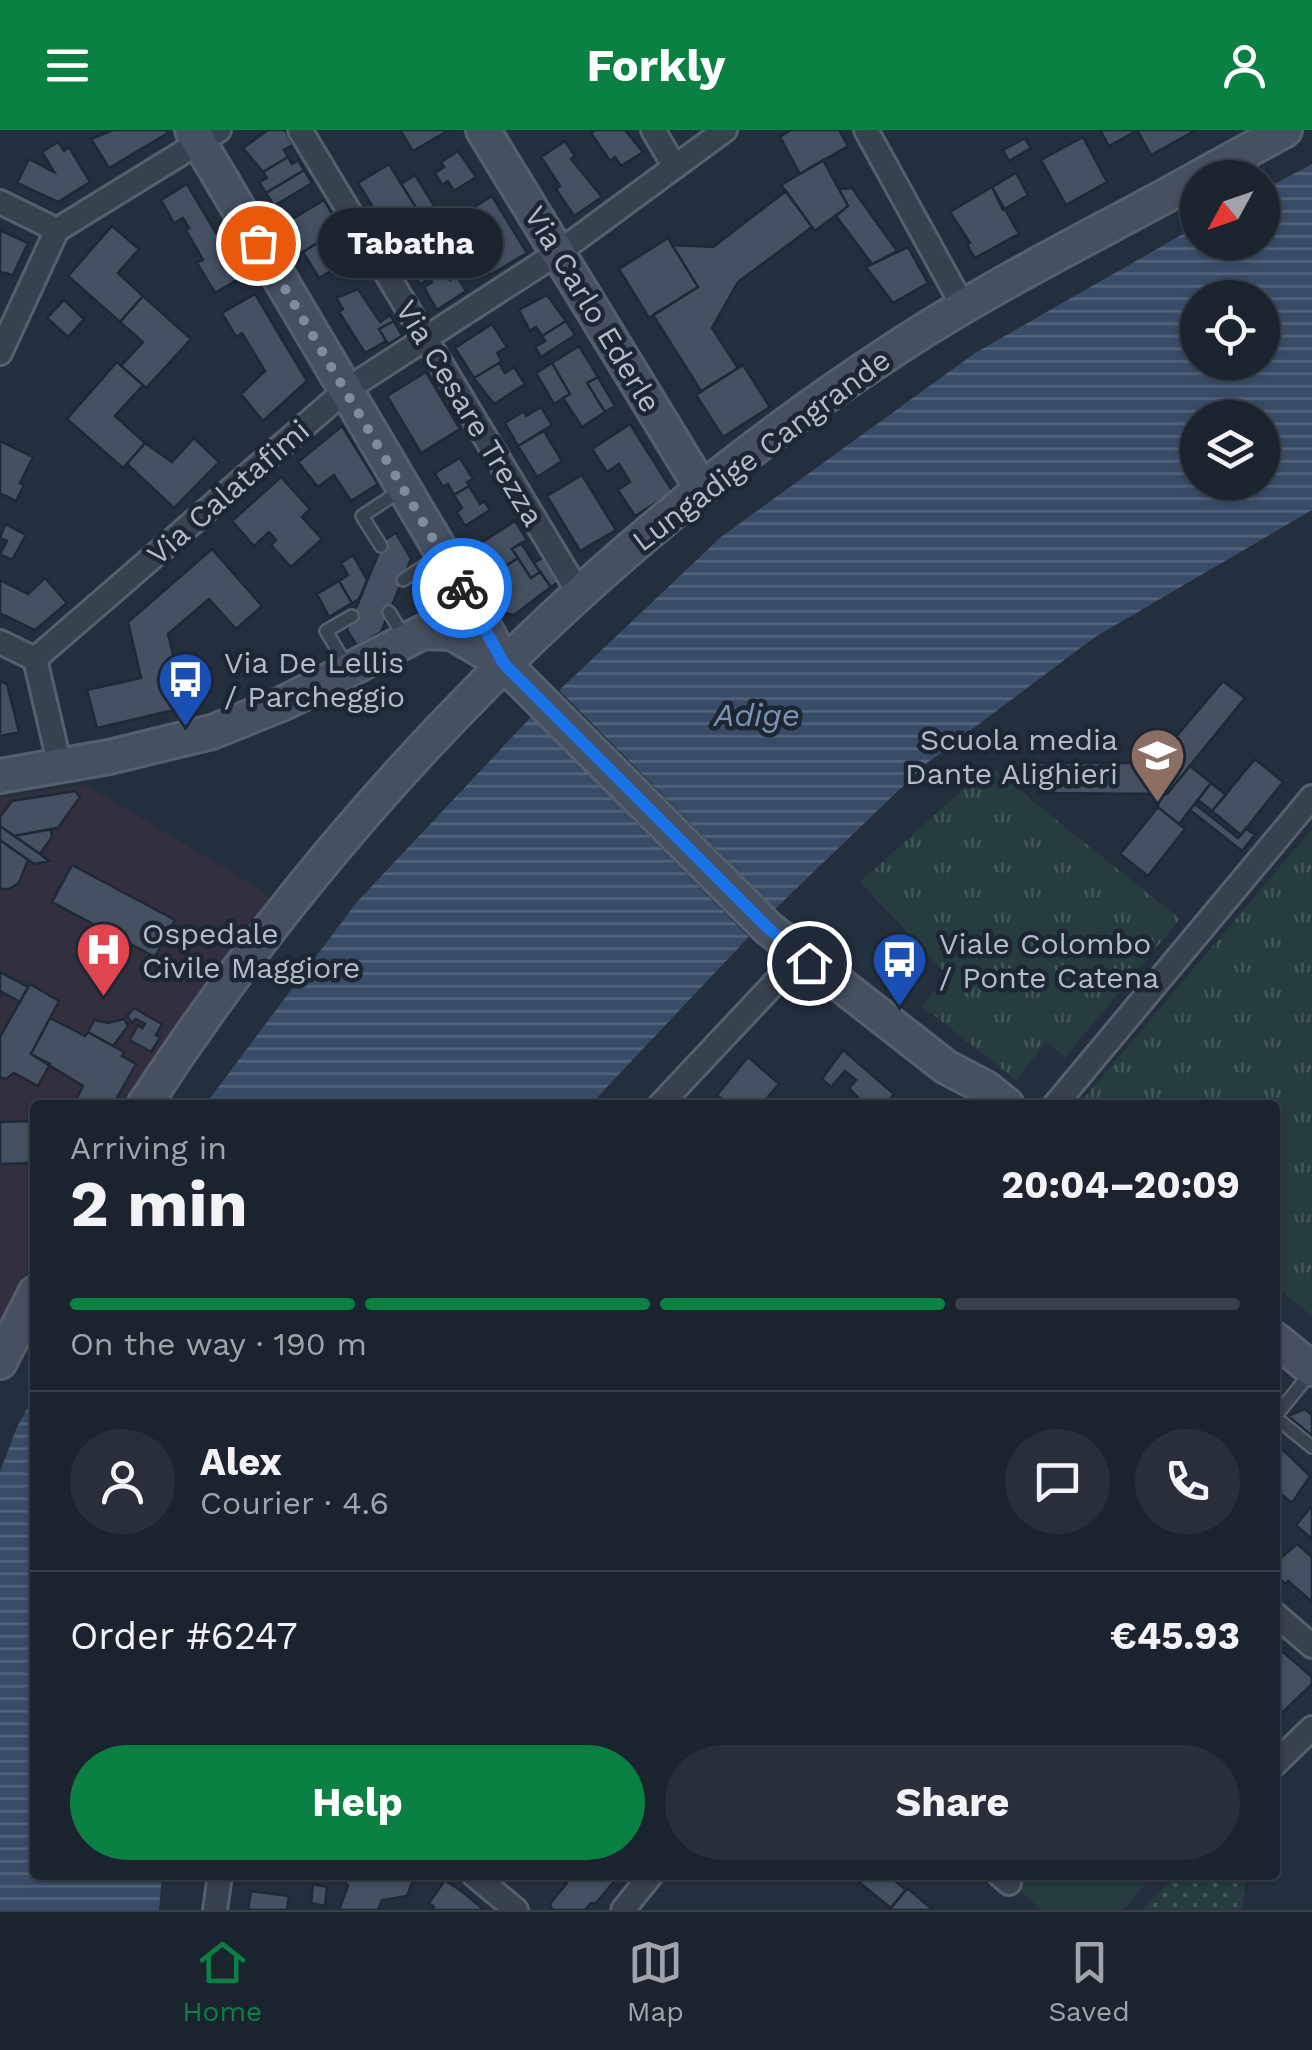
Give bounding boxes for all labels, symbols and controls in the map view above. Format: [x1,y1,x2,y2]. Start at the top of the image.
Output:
icon: menu [40,38,95,93]
icon: person [1217,38,1272,93]
text: Forkly [587,39,725,92]
north arrow [1180,160,1280,260]
map controls [1180,160,1280,500]
street label: Via Carlo Ederle [518,199,668,419]
pin [216,201,301,286]
callout: Tabatha [318,208,503,278]
icon: bag [231,216,286,271]
text: Tabatha [347,224,474,262]
button: locate [1180,280,1280,380]
street label: Via Cesare Trezza [389,294,551,532]
street label: Lungadige Cangrande [625,342,897,558]
button: layers [1180,400,1280,500]
street label: Via Calatafimi [140,412,316,572]
courier [412,538,512,638]
icon: bike [435,561,490,616]
place label: Via De Lellis / Parcheggio [224,645,405,714]
bus stop icon: Via De Lellis / Parcheggio [155,649,215,728]
water label: Adige [712,696,800,734]
place label: Scuola media Dante Alighieri [905,722,1118,791]
school or university icon: Scuola media Dante Alighieri [1127,726,1187,805]
place label: Ospedale Civile Maggiore [142,916,360,985]
hospital icon: Ospedale Civile Maggiore [73,920,133,999]
pin [767,921,852,1006]
place label: Viale Colombo / Ponte Catena [939,926,1159,995]
bus stop icon: Viale Colombo / Ponte Catena [870,930,930,1009]
icon: home [782,936,837,991]
text: Arriving in [70,1129,227,1167]
text: 20:04–20:09 [1001,1163,1240,1207]
text: 2 min [70,1166,248,1242]
text: On the way · 190 m [70,1325,367,1363]
button: person [70,1429,175,1534]
button: chat [1005,1429,1110,1534]
button: phone [1135,1429,1240,1534]
text: Alex [200,1440,282,1484]
text: Courier · 4.6 [200,1484,389,1522]
text: Order #6247 [70,1614,298,1658]
text: €45.93 [1110,1614,1240,1658]
button: Help [70,1745,645,1860]
button: Share [665,1745,1240,1860]
tab: Home [182,1935,262,2028]
tab: Map [627,1935,684,2028]
tab: Saved [1048,1935,1130,2028]

